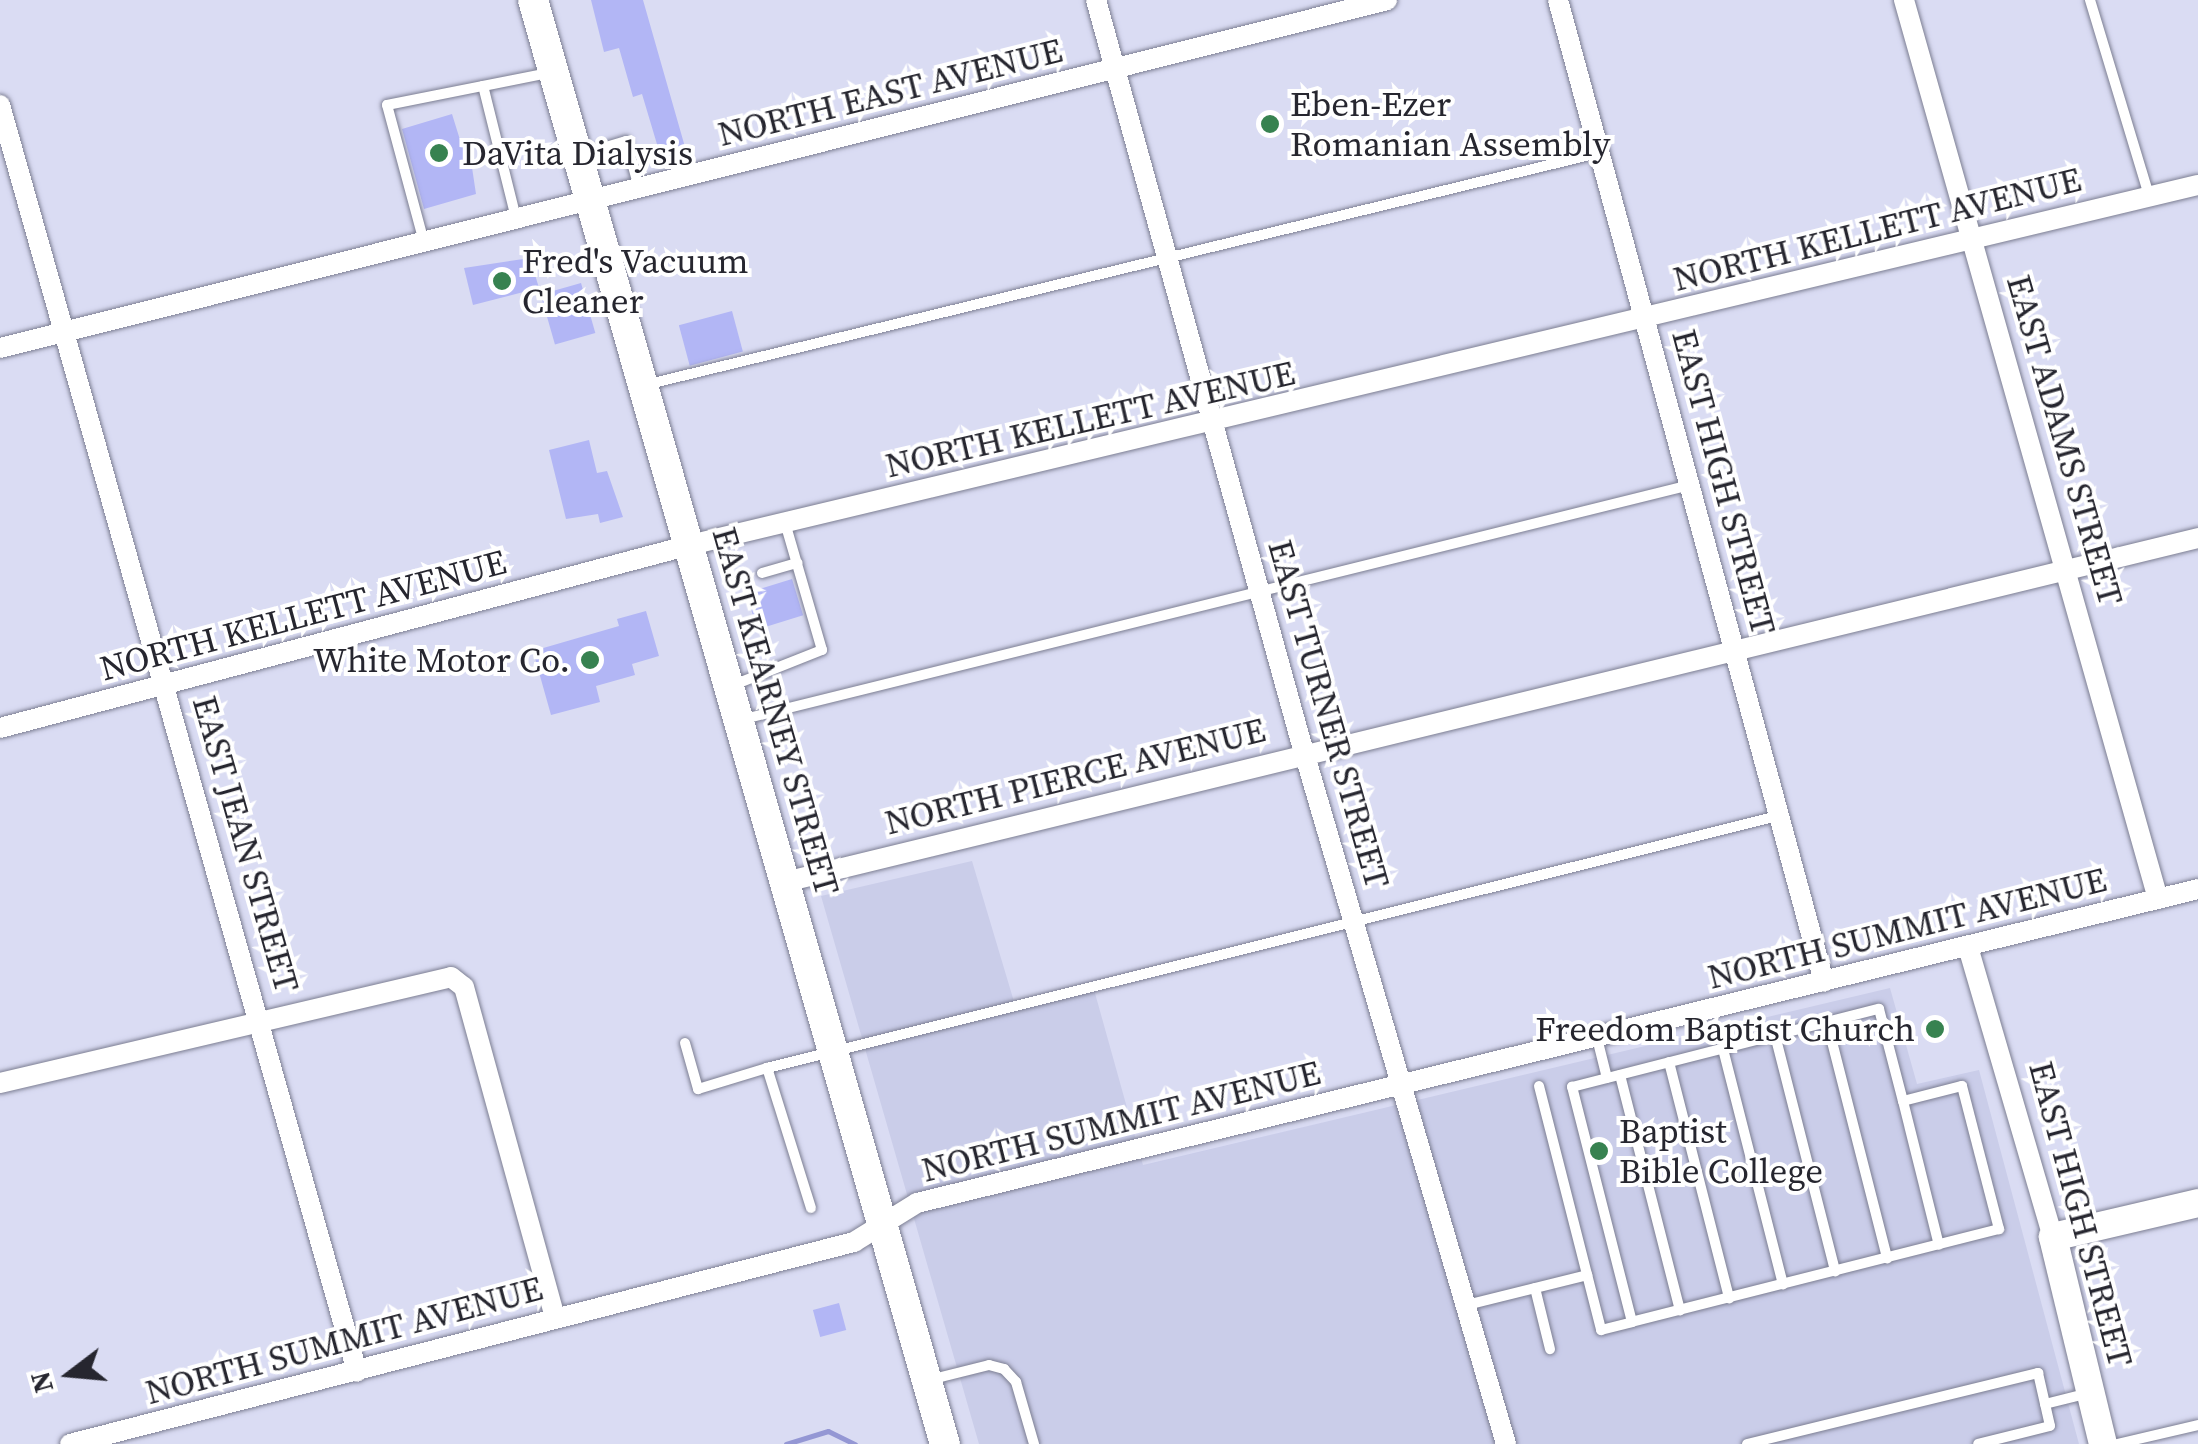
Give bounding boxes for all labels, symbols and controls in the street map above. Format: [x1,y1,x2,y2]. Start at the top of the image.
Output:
street label: NORTH EAST AVENUE [713,29,1067,155]
place label: Eben-Ezer Romanian Assembly [1290,83,1610,165]
marker: Eben-Ezer Romanian Assembly [1259,113,1281,135]
place label: DaVita Dialysis [462,132,693,174]
marker: DaVita Dialysis [426,140,452,166]
street label: NORTH KELLETT AVENUE [1669,158,2085,300]
place label: Fred's Vacuum Cleaner [522,240,750,322]
marker: Fred's Vacuum Cleaner [491,270,513,292]
street label: EAST ADAMS STREET [1998,270,2132,610]
street label: EAST HIGH STREET [1663,324,1785,640]
street label: NORTH KELLETT AVENUE [881,351,1299,487]
street label: EAST KEARNEY STREET [703,521,849,901]
street label: EAST TURNER STREET [1259,534,1399,894]
street label: NORTH KELLETT AVENUE [95,540,511,690]
place label: White Motor Co. [313,639,570,681]
marker: White Motor Co. [579,649,601,671]
street label: EAST JEAN STREET [184,691,308,997]
street label: NORTH PIERCE AVENUE [881,708,1269,844]
street label: NORTH SUMMIT AVENUE [1703,858,2111,998]
place label: Freedom Baptist Church [1535,1008,1915,1050]
marker: Freedom Baptist Church [1924,1018,1946,1040]
street label: NORTH SUMMIT AVENUE [917,1051,1325,1191]
street label: EAST HIGH STREET [2020,1056,2142,1372]
place label: Baptist Bible College [1619,1110,1823,1192]
marker: Baptist Bible College [1588,1140,1610,1162]
street label: NORTH SUMMIT AVENUE [141,1267,547,1413]
north arrow [20,1324,120,1424]
text: N [20,1367,62,1397]

